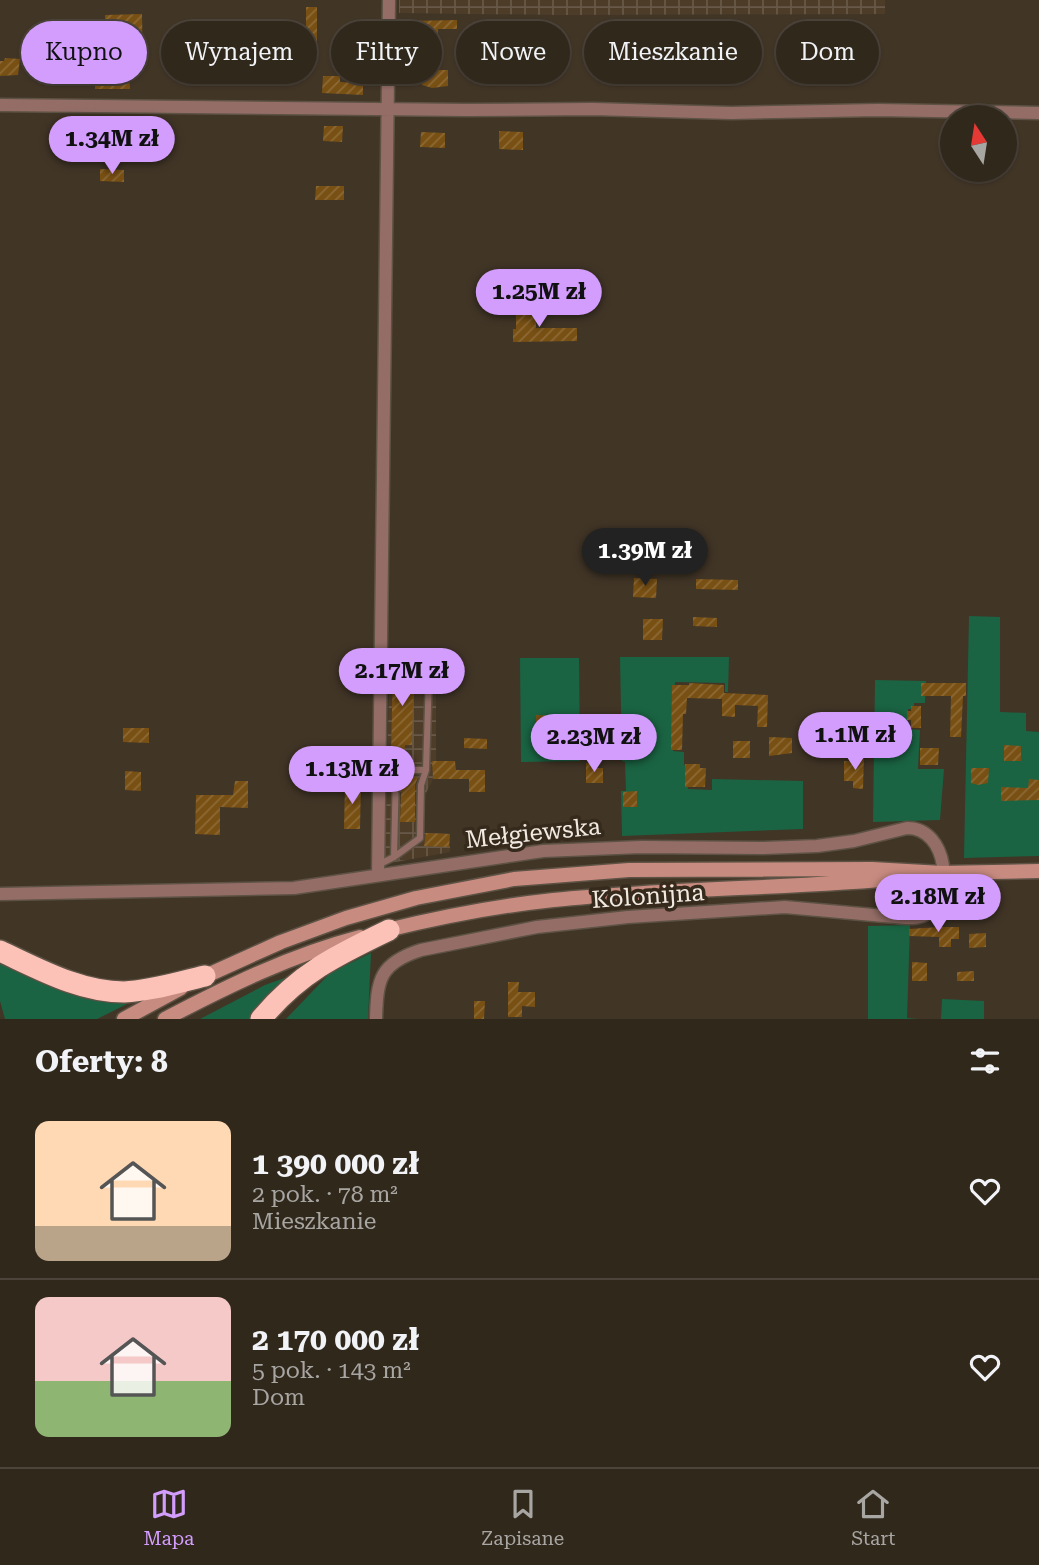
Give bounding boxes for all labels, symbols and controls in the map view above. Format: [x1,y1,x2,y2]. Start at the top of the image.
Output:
chip: Kupno [21,21,147,84]
chip: Wynajem [161,21,317,84]
chip: Filtry [331,21,442,84]
chip: Nowe [456,21,570,84]
chip: Mieszkanie [584,21,762,84]
chip: Dom [776,21,879,84]
north arrow [940,105,1017,182]
map controls [940,105,1017,182]
pin: 1.34M zł [40,116,184,176]
text: 1.34M zł [65,125,159,152]
pin: 1.25M zł [467,270,611,329]
text: 1.25M zł [492,278,586,305]
pin: 1.39M zł [573,528,717,588]
text: 1.39M zł [598,537,692,564]
pin: 2.17M zł [330,648,474,708]
text: 2.17M zł [355,657,449,684]
pin: 1.1M zł [790,712,920,772]
pin: 2.23M zł [522,714,666,774]
text: 1.1M zł [814,721,896,748]
text: 2.23M zł [547,723,641,750]
pin: 1.13M zł [280,746,424,806]
text: 1.13M zł [305,755,399,782]
street label: Mełgiewska [464,812,602,854]
pin: 2.18M zł [866,874,1010,934]
street label: Kolonijna [591,878,705,914]
text: 2.18M zł [891,883,985,910]
icon: filters [966,1042,1004,1080]
text: Oferty: 8 [35,1044,168,1079]
text: 1 390 000 zł [252,1146,419,1181]
icon: home [91,1149,175,1233]
icon: heart [966,1172,1004,1210]
text: 2 pok. · 78 m² [252,1181,398,1208]
text: Mieszkanie [252,1208,376,1235]
text: 2 170 000 zł [252,1322,419,1357]
icon: home [91,1325,175,1409]
icon: heart [966,1348,1004,1386]
text: 5 pok. · 143 m² [252,1357,411,1384]
text: Dom [252,1384,305,1411]
tab: Mapa [144,1485,194,1550]
tab: Zapisane [481,1485,564,1550]
tab: Start [851,1485,895,1550]

